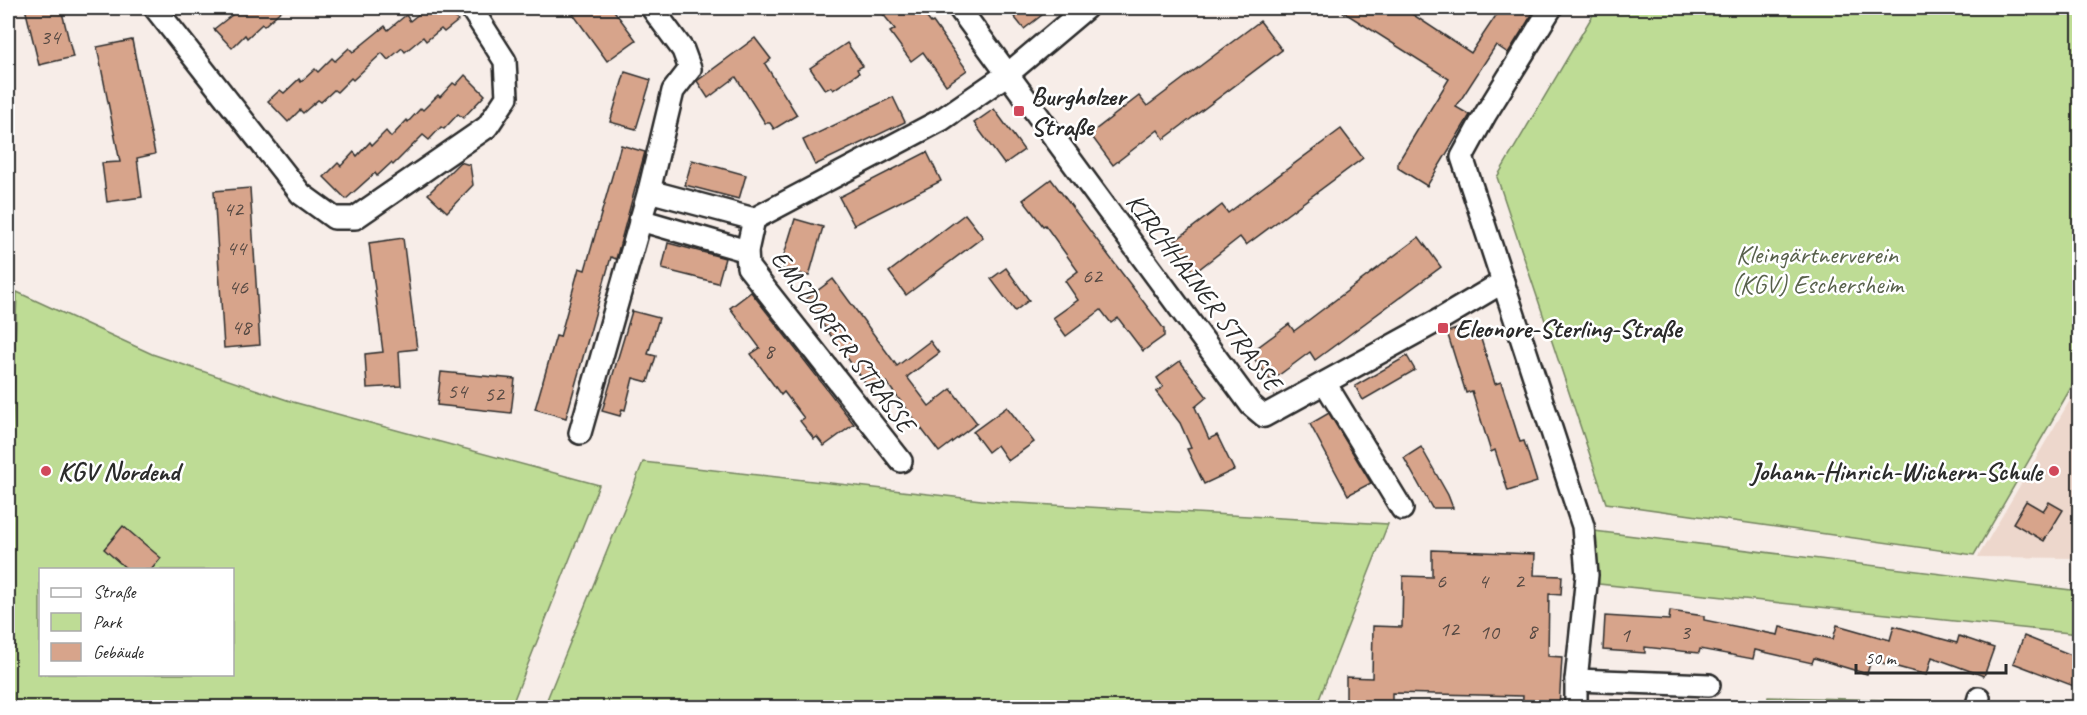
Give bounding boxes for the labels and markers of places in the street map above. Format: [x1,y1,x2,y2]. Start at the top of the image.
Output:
place label: Burgholzer Straße [1031,80,1128,143]
marker: Burgholzer Straße [1012,104,1026,118]
place label: Eleonore-Sterling-Straße [1455,312,1683,345]
marker: Eleonore-Sterling-Straße [1436,321,1450,335]
place label: KGV Nordend [58,455,184,488]
place label: Johann-Hinrich-Wichern-Schule [1749,455,2044,488]
marker: KGV Nordend [39,464,53,478]
marker: Johann-Hinrich-Wichern-Schule [2047,464,2061,478]

